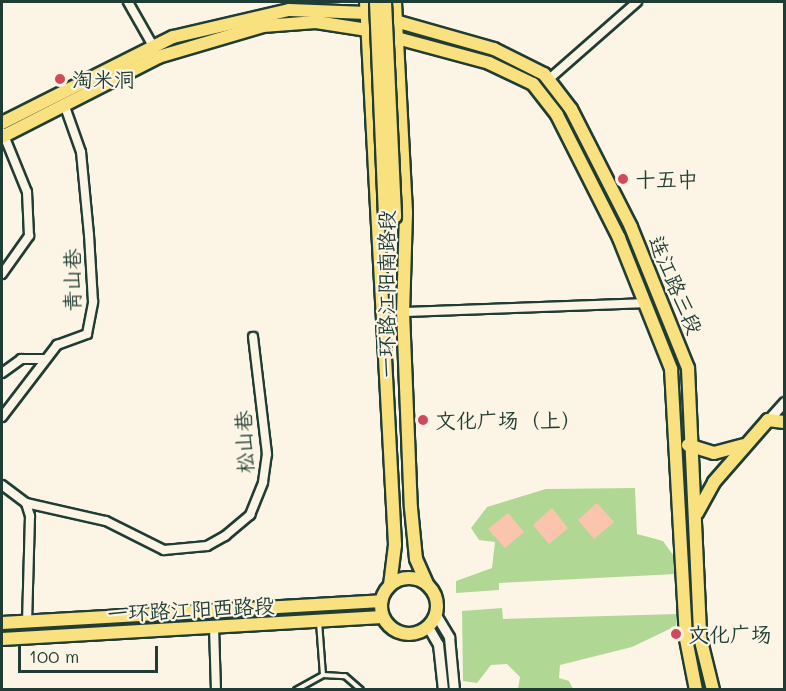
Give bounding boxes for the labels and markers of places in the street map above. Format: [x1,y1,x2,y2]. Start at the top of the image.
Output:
place label: 淘米洞 [72,66,135,92]
marker: 淘米洞 [53,72,67,86]
place label: 十五中 [635,166,698,192]
marker: 十五中 [616,172,630,186]
place label: 文化广场（上） [435,407,582,433]
marker: 文化广场（上） [416,413,430,427]
place label: 文化广场 [688,621,772,647]
marker: 文化广场 [669,627,683,641]

